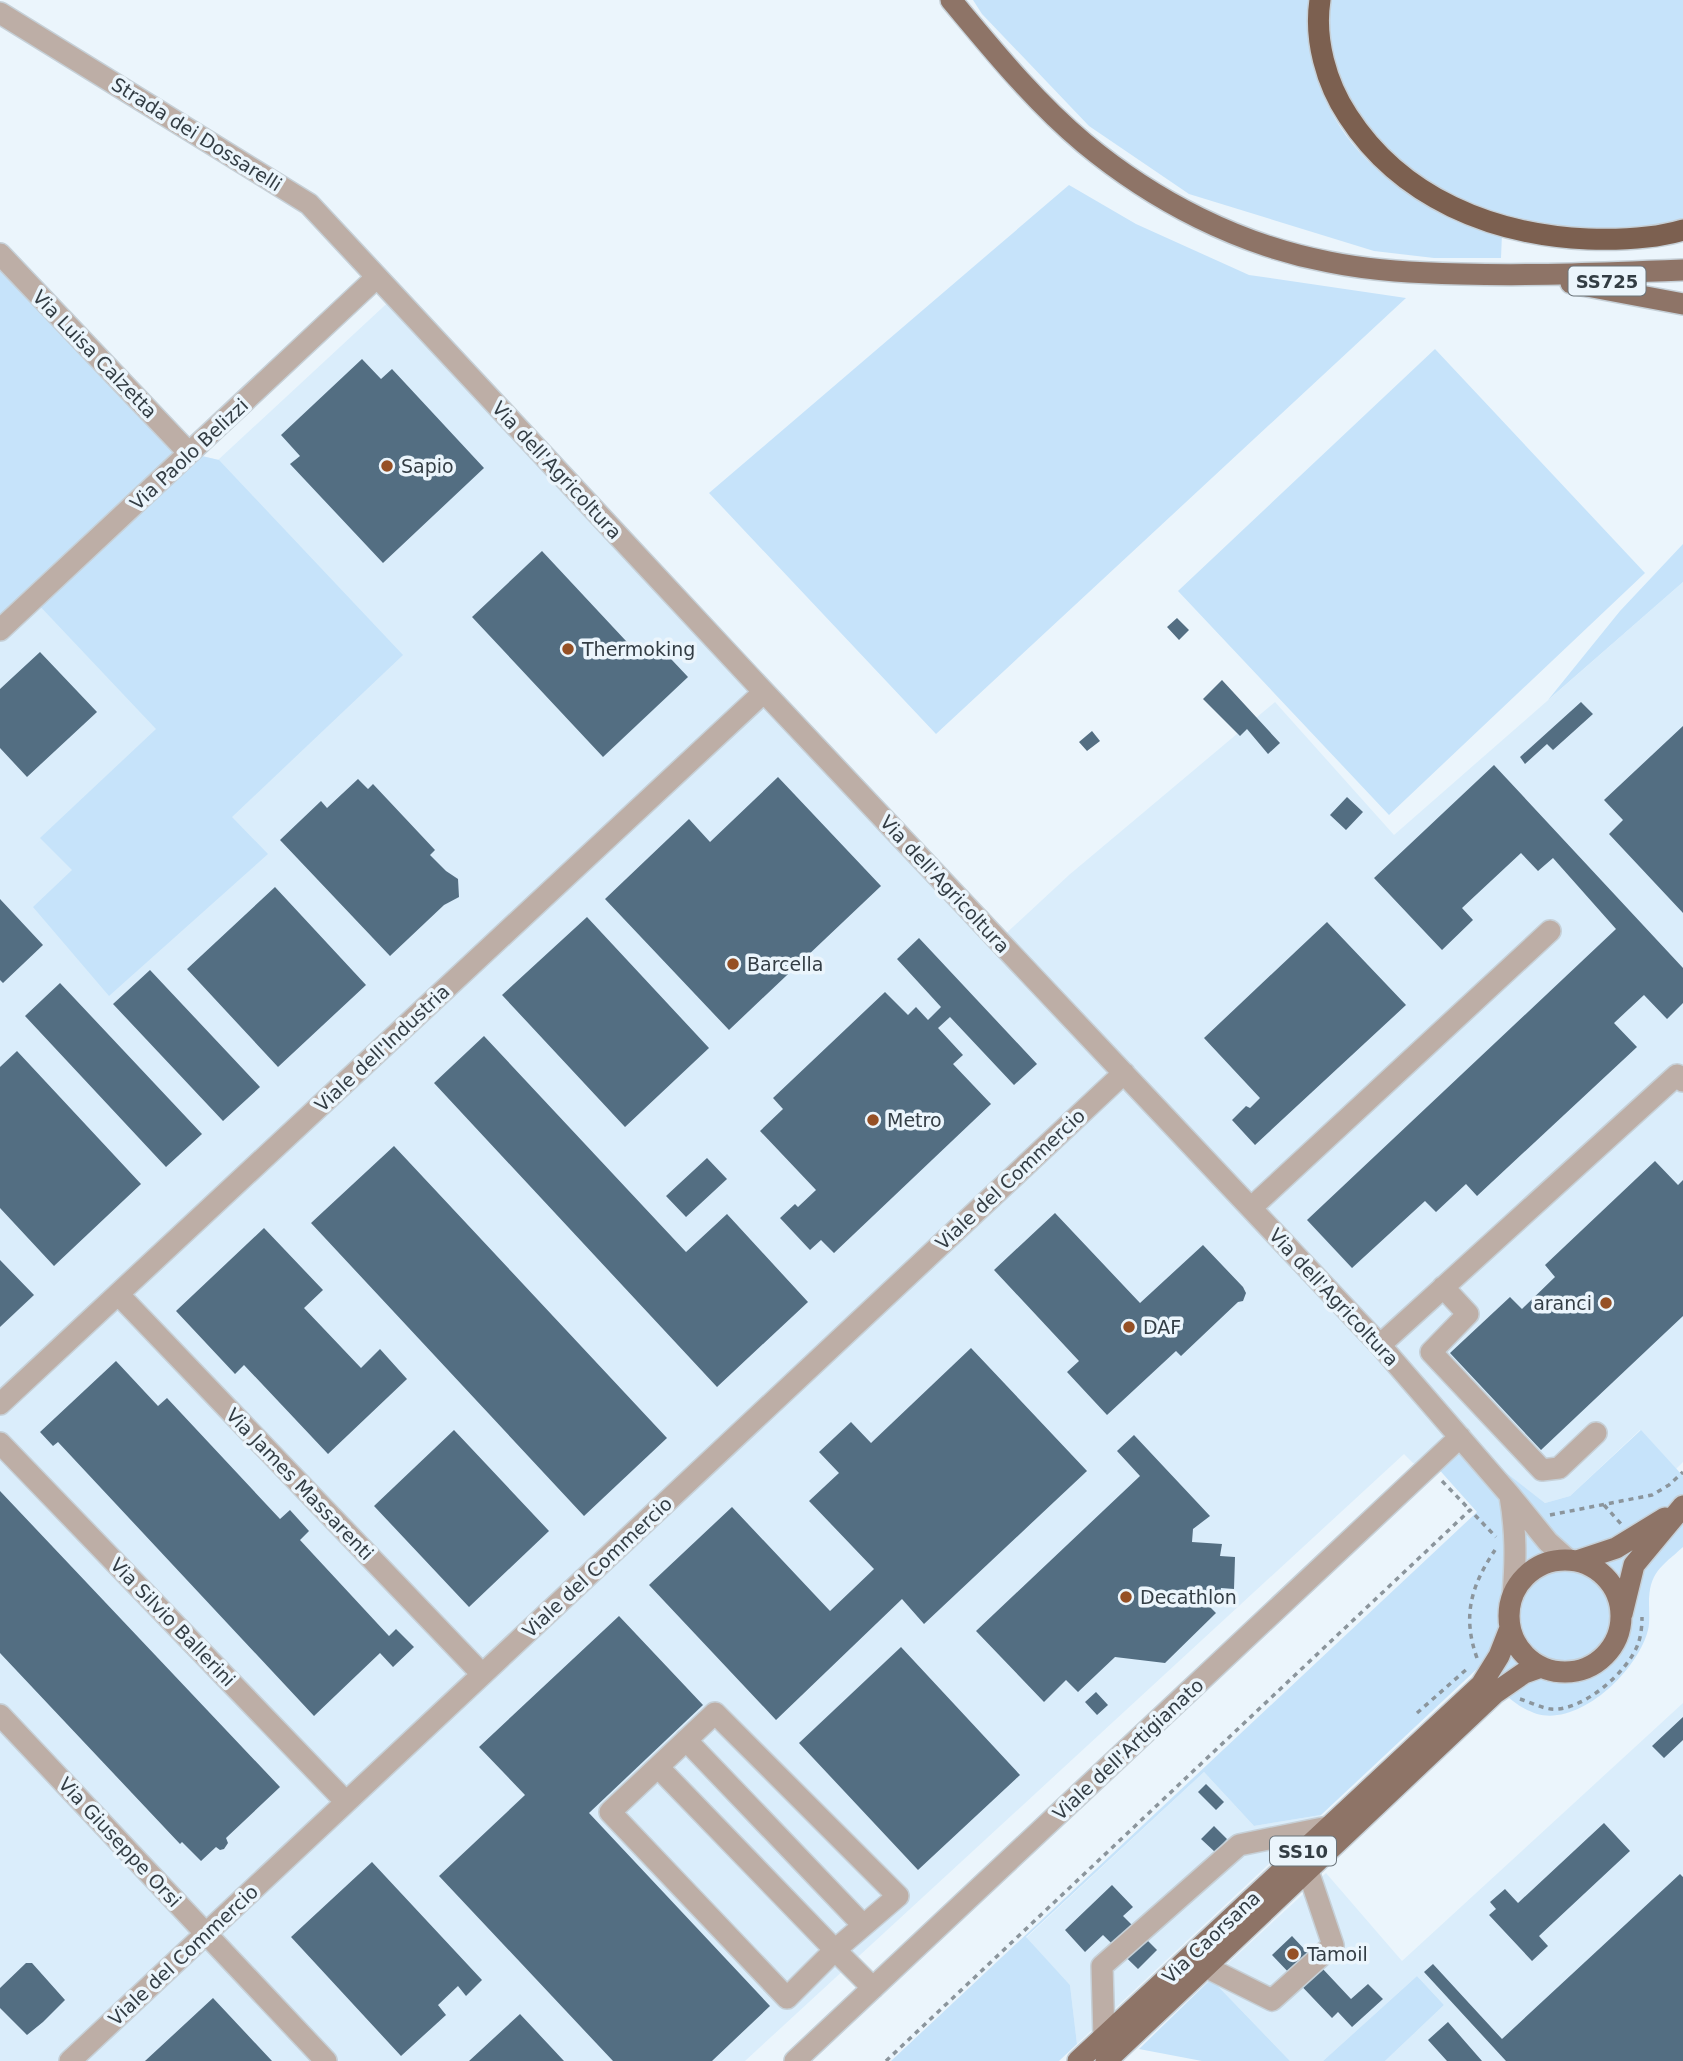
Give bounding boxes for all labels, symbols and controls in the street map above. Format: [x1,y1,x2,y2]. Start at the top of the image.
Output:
street label: Strada dei Dossarelli [108,73,286,195]
road number: SS725 [1568,267,1646,296]
street label: Via Luisa Calzetta [28,286,162,422]
street label: Via Paolo Belizzi [126,394,252,514]
street label: Via dell'Agricoltura [488,397,626,543]
place label: Sapio [401,455,454,477]
marker: Sapio [379,458,395,474]
place label: Thermoking [581,638,695,660]
marker: Thermoking [560,641,576,657]
street label: Via dell'Agricoltura [876,811,1014,957]
place label: Barcella [747,953,823,975]
marker: Barcella [725,956,741,972]
street label: Viale dell'Industria [310,980,454,1116]
street label: Viale del Commercio [931,1104,1089,1254]
place label: Metro [887,1109,942,1131]
marker: Metro [865,1112,881,1128]
street label: Via dell'Agricoltura [1265,1224,1403,1370]
place label: aranci [1533,1292,1592,1314]
marker: aranci [1598,1295,1614,1311]
place label: DAF [1143,1316,1181,1338]
marker: DAF [1121,1319,1137,1335]
street label: Via James Massarenti [222,1404,378,1564]
street label: Viale del Commercio [518,1492,676,1642]
street label: Via Silvio Ballerini [106,1553,240,1691]
place label: Decathlon [1140,1586,1237,1608]
marker: Decathlon [1118,1589,1134,1605]
street label: Viale dell'Artigianato [1048,1674,1208,1824]
street label: Via Giuseppe Orsi [54,1773,186,1911]
road number: SS10 [1270,1837,1336,1866]
street label: Viale del Commercio [104,1880,262,2030]
street label: Via Caorsana [1158,1886,1264,1988]
place label: Tamoil [1306,1943,1368,1965]
marker: Tamoil [1285,1946,1301,1962]

